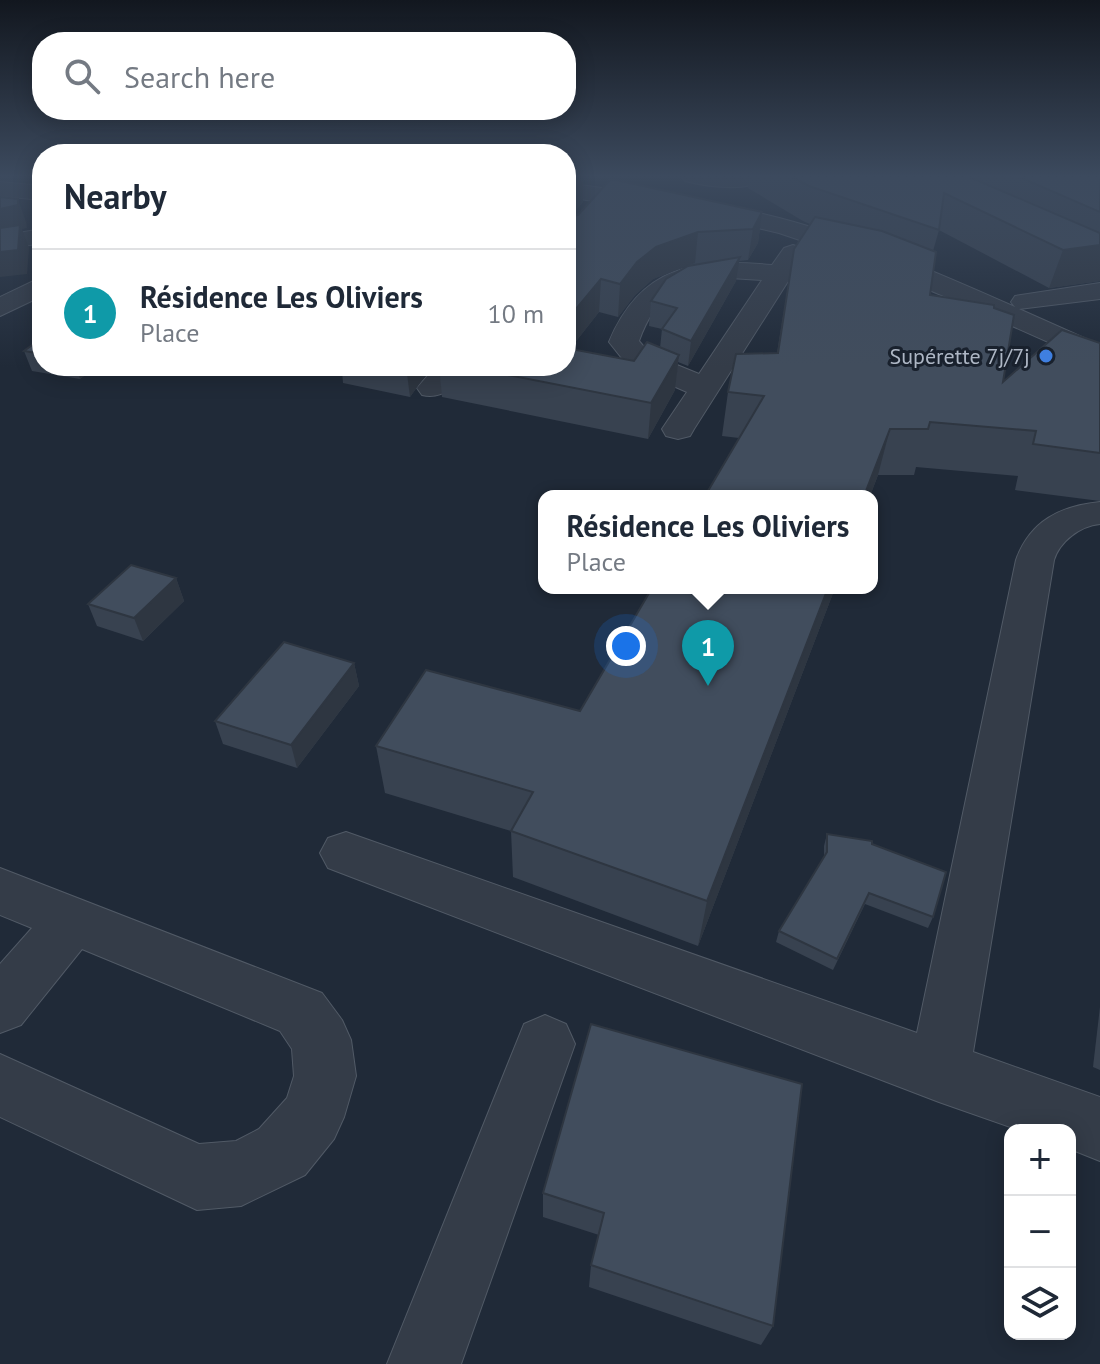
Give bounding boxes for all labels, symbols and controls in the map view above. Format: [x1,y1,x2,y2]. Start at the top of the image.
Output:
search box [32,32,576,120]
icon: search [60,54,104,98]
text: Search here [124,57,275,96]
text: Nearby [64,174,166,218]
text: Résidence Les Oliviers [140,277,423,316]
text: 1 [83,297,97,330]
text: 10 m [488,297,544,330]
text: Place [140,316,199,349]
place label: Supérette 7j/7j [889,342,1030,370]
marker: Supérette 7j/7j [1037,347,1055,365]
popup [538,490,878,594]
text: Résidence Les Oliviers [567,506,849,545]
text: Place [567,545,626,578]
pin: 1 [682,620,734,686]
your location [606,626,646,666]
map controls [1004,1124,1076,1340]
button: + [1004,1124,1076,1196]
button: − [1004,1196,1076,1268]
button: layers [1004,1268,1076,1340]

